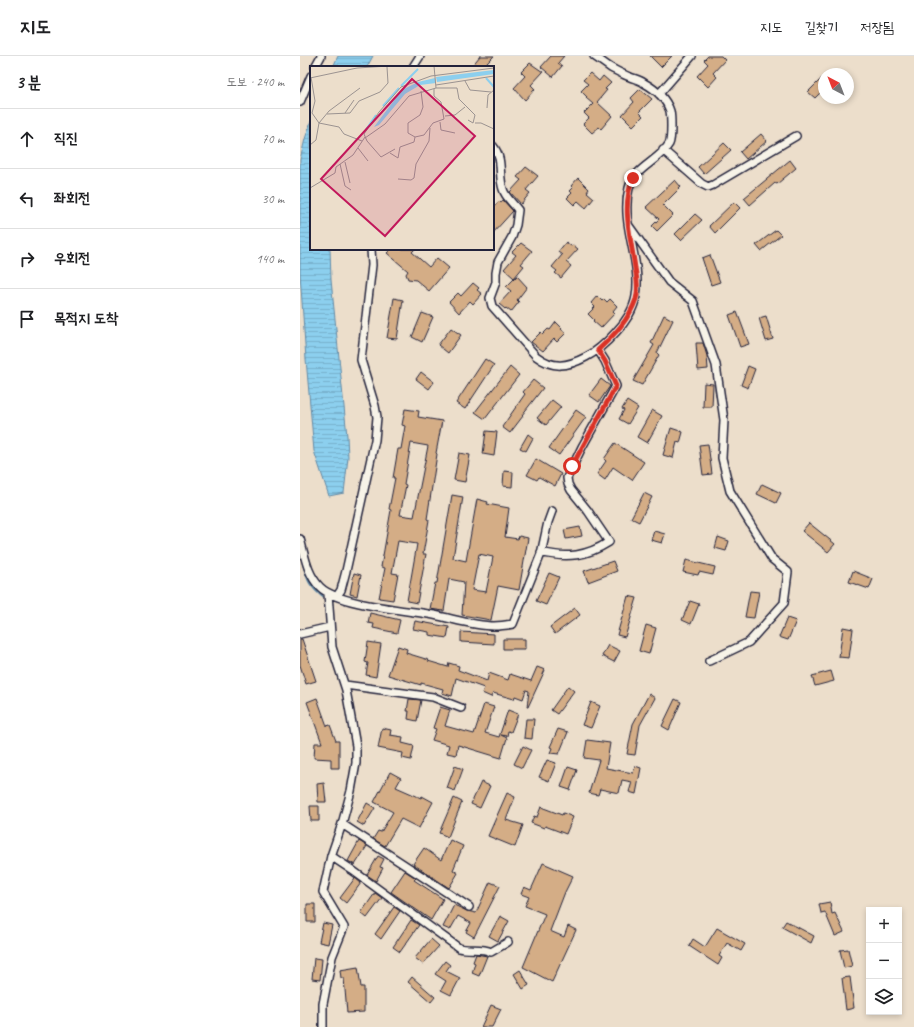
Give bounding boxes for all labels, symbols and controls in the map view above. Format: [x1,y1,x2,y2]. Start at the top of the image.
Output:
text: 지도 [20,15,51,39]
text: 지도 [760,19,782,36]
text: 길찾기 [804,19,838,36]
text: 저장됨 [860,19,894,36]
inset map [310,66,494,250]
north arrow [818,68,854,104]
text: 3 분 [16,72,41,93]
text: 도보 · 240 m [226,74,284,90]
icon: ahead [16,128,38,150]
text: 직진 [54,129,78,148]
text: 70 m [262,131,284,147]
route end [624,169,642,187]
icon: left [16,188,38,210]
text: 좌회전 [54,189,90,208]
text: 30 m [262,191,284,207]
icon: right [16,248,38,270]
text: 우회전 [54,249,90,268]
text: 140 m [256,251,284,267]
icon: arrive [16,308,38,330]
text: 목적지 도착 [54,309,118,328]
route start [563,457,581,475]
map controls [866,907,902,1015]
button: + [866,907,902,943]
button: − [866,943,902,979]
button: layers [866,979,902,1015]

